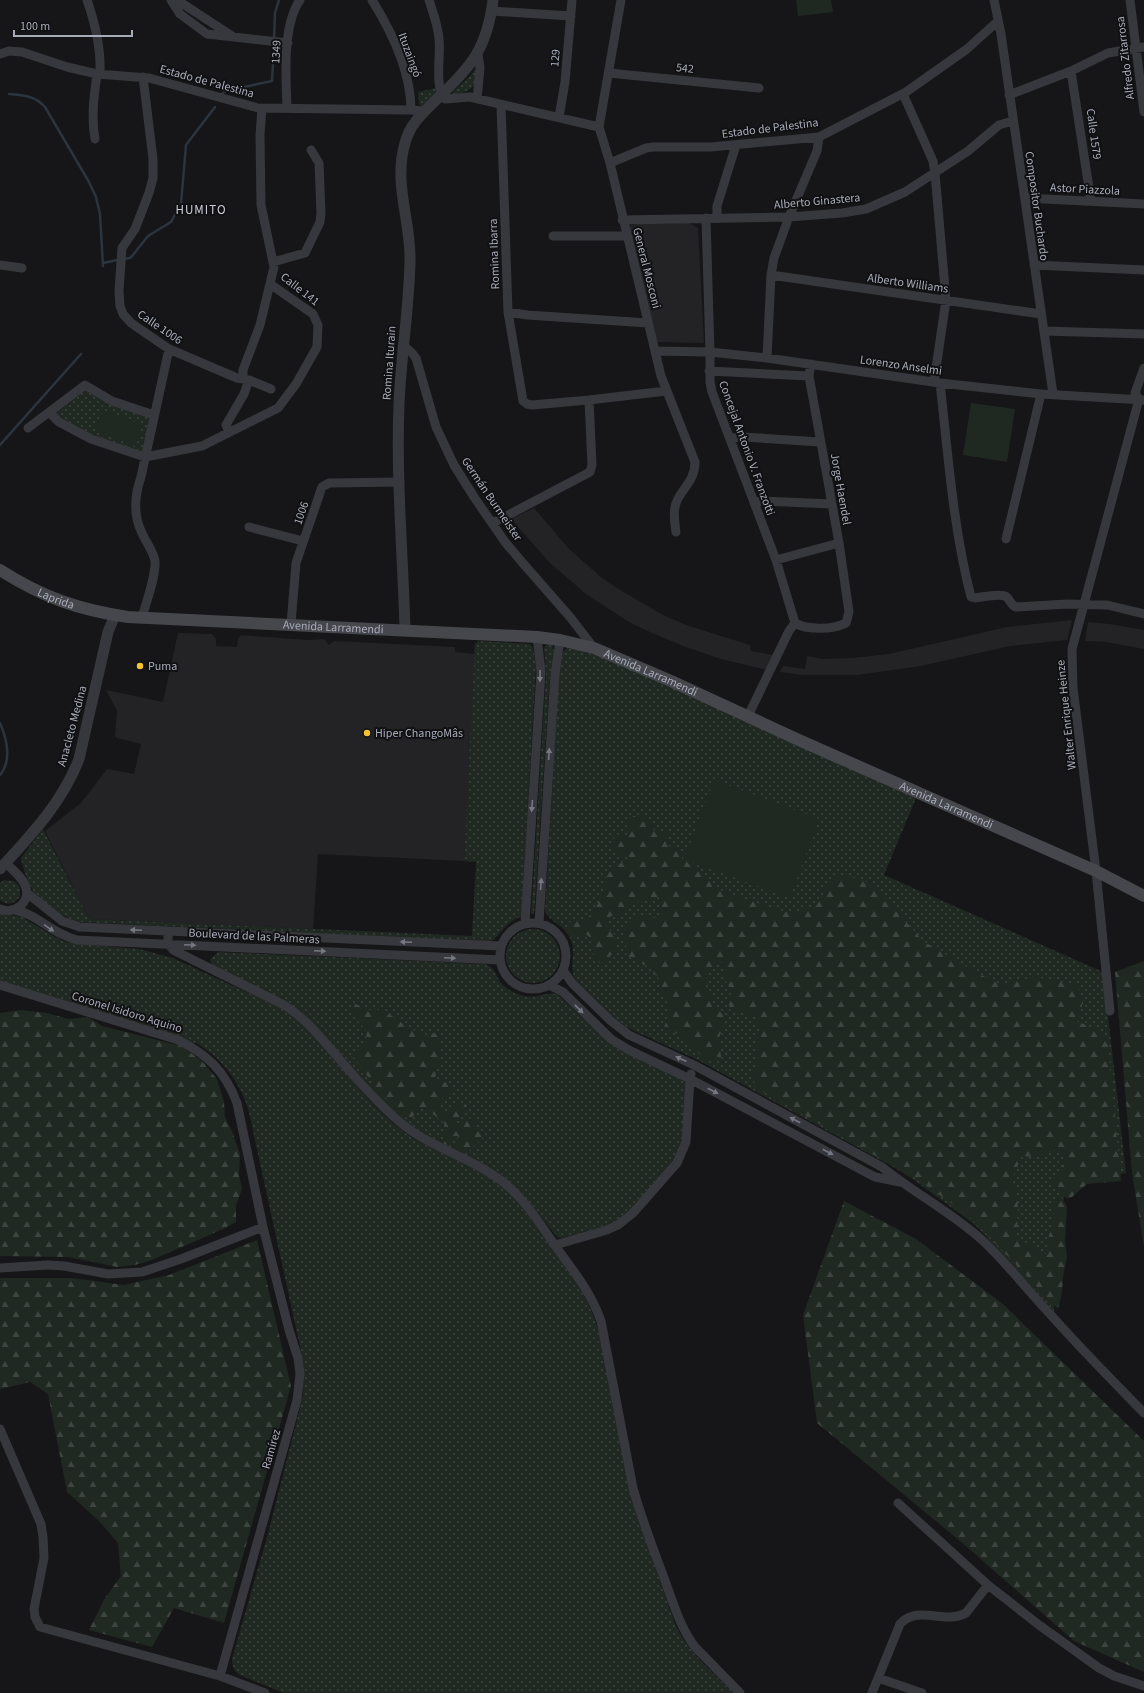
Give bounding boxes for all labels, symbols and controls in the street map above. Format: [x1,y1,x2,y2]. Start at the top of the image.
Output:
scale bar [14,12,132,38]
street label: Alfredo Zitarrosa [1112,15,1139,100]
text: 100 m [20,18,50,35]
street label: Ituzaingó [394,30,425,80]
street label: 1349 [267,40,286,64]
street label: 129 [546,48,565,68]
street label: 542 [675,59,695,78]
street label: Estado de Palestina [158,61,256,102]
street label: Calle 1579 [1082,108,1105,161]
street label: Estado de Palestina [721,114,819,143]
street label: Compositor Buchardo [1020,150,1053,262]
street label: Astor Piazzola [1050,179,1120,200]
street label: Alberto Ginastera [773,189,861,214]
district label: HUMITO [175,201,227,219]
street label: Romina Ibarra [485,218,504,290]
street label: General Mosconi [628,226,665,310]
street label: Calle 141 [277,269,323,310]
street label: Alberto Williams [866,269,950,298]
street label: Calle 1006 [134,306,186,349]
street label: Romina Iturain [378,325,401,401]
street label: Lorenzo Anselmi [859,351,943,380]
street label: Concejal Antonio V. Franzotti [714,378,779,518]
street label: Jorge Haendel [826,452,855,526]
street label: Germán Burmeister [457,454,526,545]
street label: 1006 [290,499,313,527]
street label: Laprida [34,584,76,614]
street label: Avenida Larramendi [282,617,384,638]
street label: Avenida Larramendi [601,645,700,701]
place label: Puma [148,658,177,675]
street label: Walter Enrique Heinze [1052,659,1081,771]
marker: Puma [135,661,145,671]
one-way arrow [537,670,544,682]
street label: Anacleto Medina [54,684,91,769]
place label: Hiper ChangoMâs [375,725,463,742]
marker: Hiper ChangoMâs [362,728,372,738]
one-way arrow [546,748,553,760]
street label: Avenida Larramendi [897,777,996,834]
one-way arrow [529,800,536,812]
one-way arrow [538,878,545,890]
one-way arrow [44,924,54,932]
street label: Boulevard de las Palmeras [188,925,320,948]
one-way arrow [130,927,142,934]
one-way arrow [400,939,412,946]
one-way arrow [184,941,196,948]
one-way arrow [314,948,326,955]
one-way arrow [444,955,457,961]
street label: Coronel Isidoro Aquino [69,988,184,1037]
one-way arrow [575,1004,584,1013]
one-way arrow [675,1056,686,1062]
one-way arrow [707,1088,719,1094]
one-way arrow [790,1116,801,1123]
one-way arrow [822,1148,834,1155]
street label: Ramírez [258,1427,285,1471]

